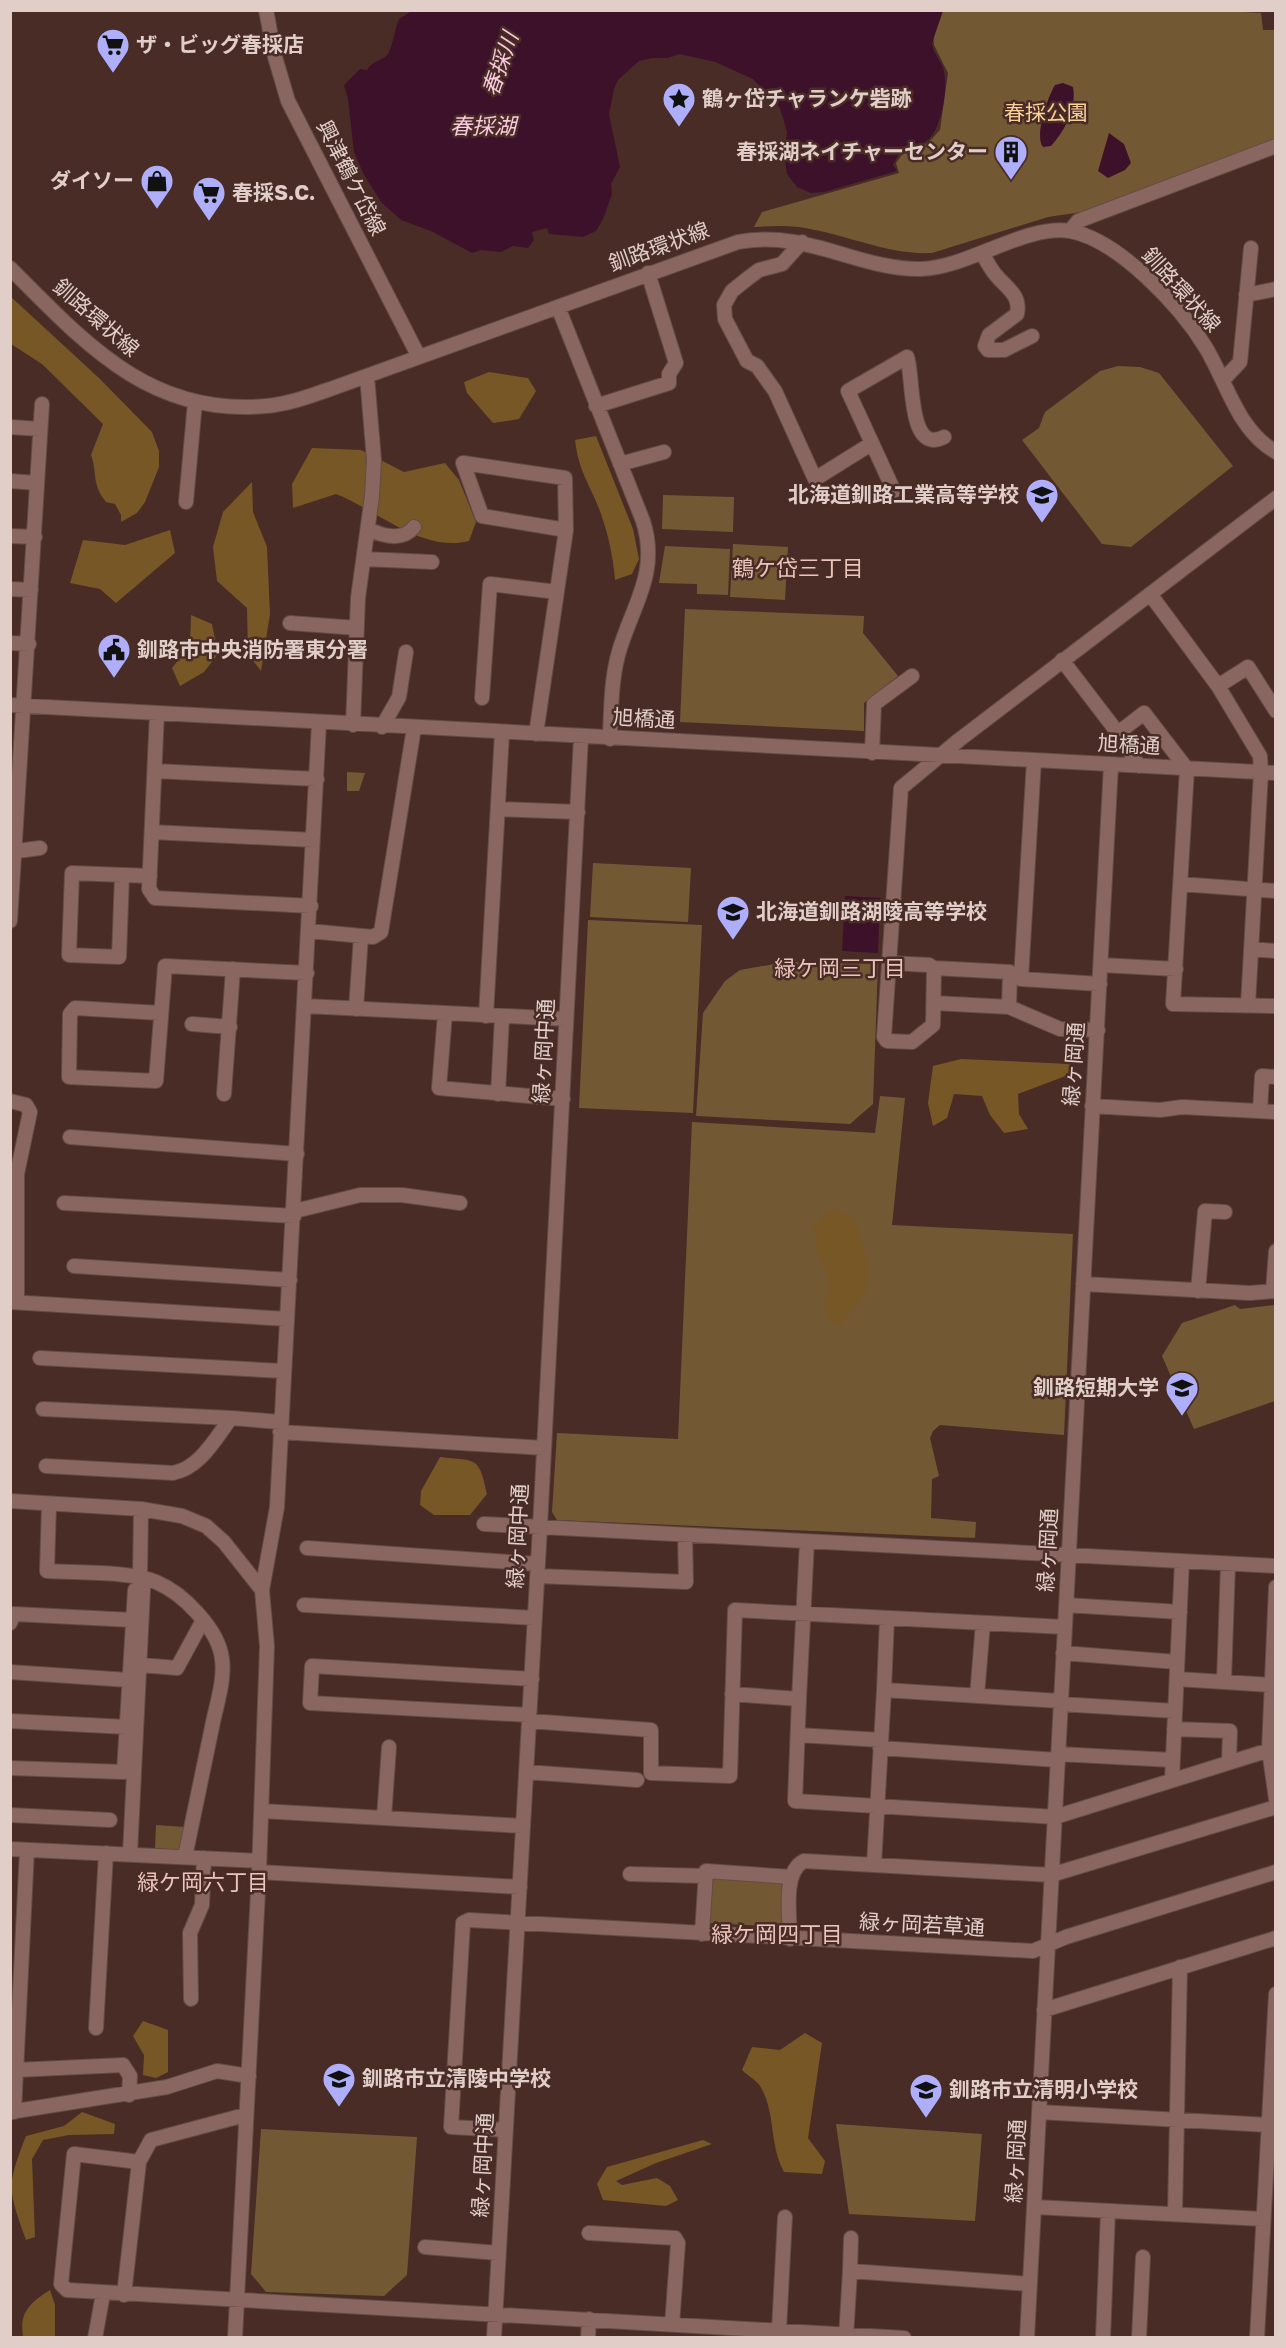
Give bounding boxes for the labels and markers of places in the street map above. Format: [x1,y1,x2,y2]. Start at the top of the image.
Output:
supermarket icon: ザ・ビッグ春採店 [95,27,131,74]
place label: ザ・ビッグ春採店 [136,31,304,57]
place icon: 鶴ヶ岱チャランケ砦跡 [661,81,697,128]
place label: 鶴ヶ岱チャランケ砦跡 [702,85,912,111]
building icon: 春採湖ネイチャーセンター [993,134,1029,181]
place label: 春採湖ネイチャーセンター [736,138,988,164]
shop icon: ダイソー [139,163,175,210]
place label: ダイソー [50,167,134,193]
supermarket icon: 春採S.C. [191,175,227,222]
place label: 春採S.C. [232,179,316,205]
school or university icon: 北海道釧路工業高等学校 [1024,477,1060,524]
place label: 北海道釧路工業高等学校 [788,481,1019,507]
public building icon: 釧路市中央消防署東分署 [96,632,132,679]
place label: 釧路市中央消防署東分署 [137,636,368,662]
school or university icon: 北海道釧路湖陵高等学校 [715,894,751,941]
place label: 北海道釧路湖陵高等学校 [756,898,987,924]
school or university icon: 釧路短期大学 [1164,1370,1200,1417]
place label: 釧路短期大学 [1033,1374,1159,1400]
school or university icon: 釧路市立清陵中学校 [321,2061,357,2108]
place label: 釧路市立清陵中学校 [362,2065,551,2091]
school or university icon: 釧路市立清明小学校 [908,2072,944,2119]
place label: 釧路市立清明小学校 [949,2076,1138,2102]

